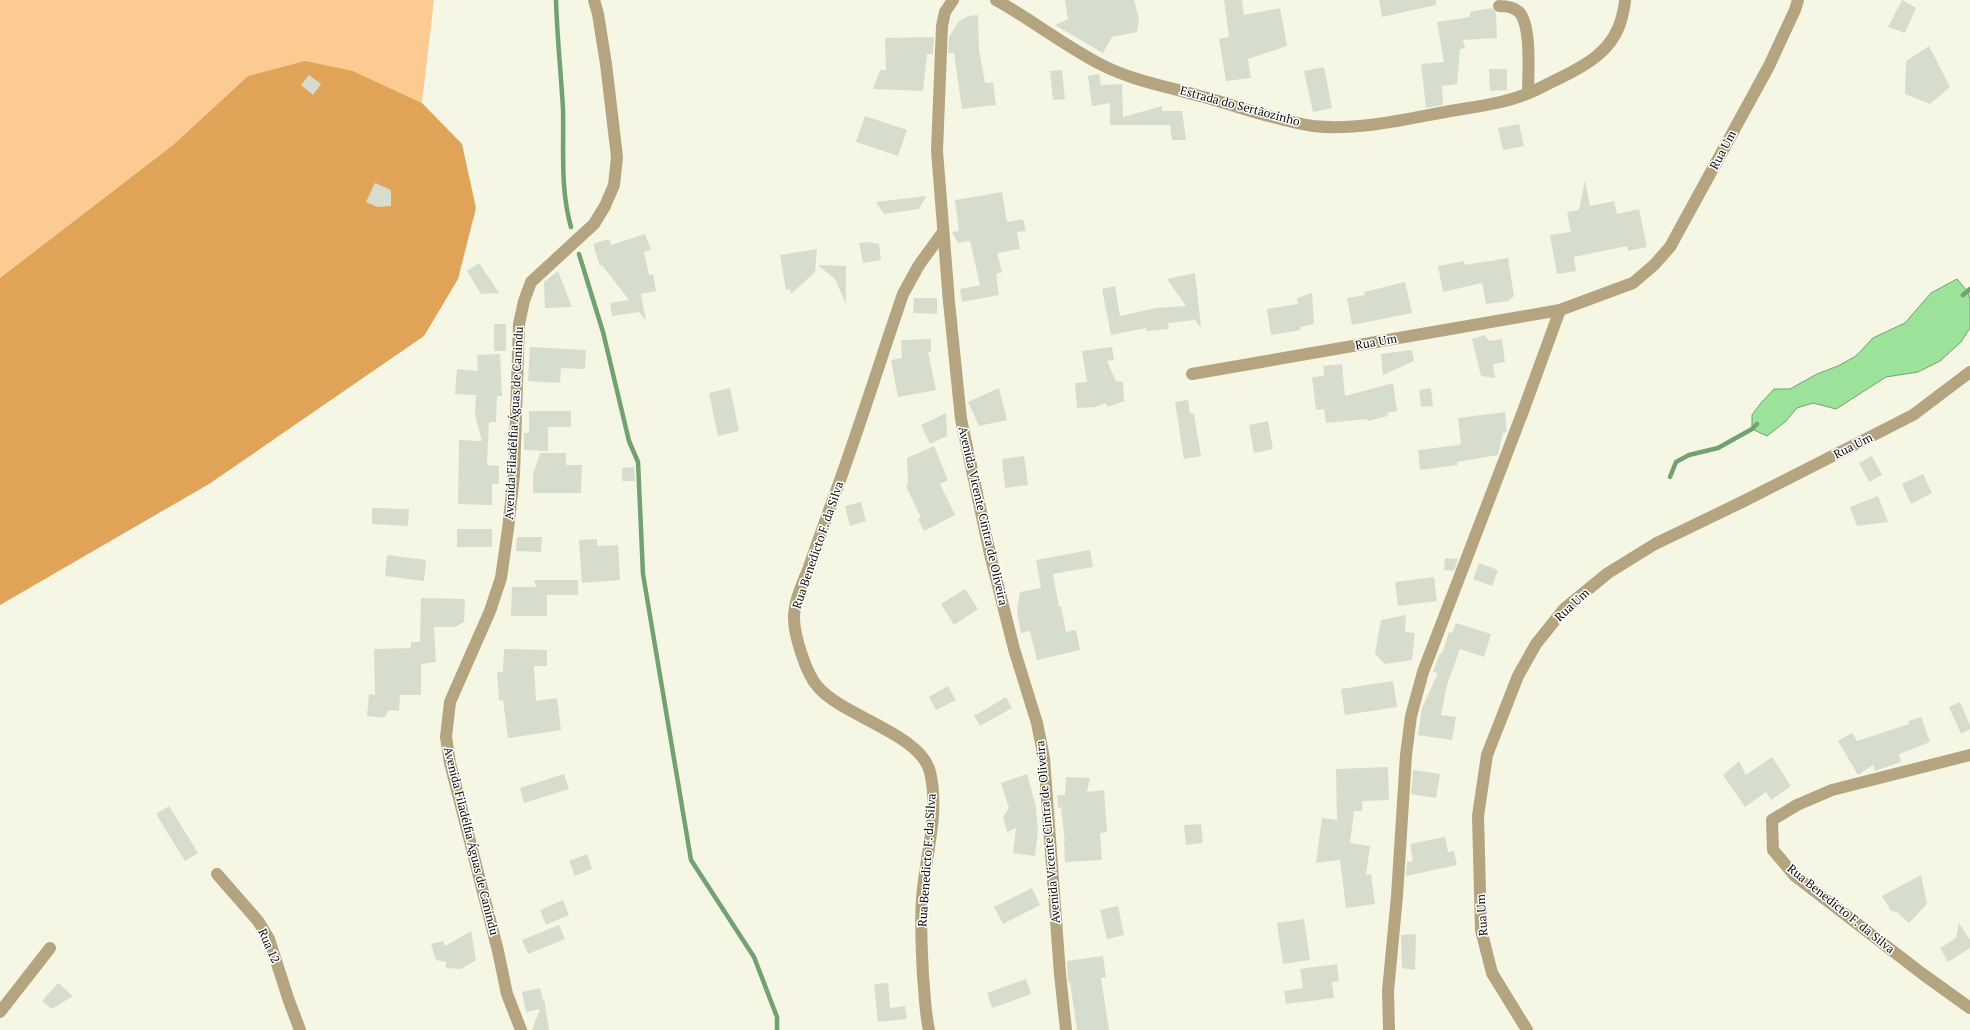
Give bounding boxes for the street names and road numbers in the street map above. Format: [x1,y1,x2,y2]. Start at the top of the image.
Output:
street label: Estrada do Sertãozinho [1179,82,1302,129]
street label: Rua Um [1706,127,1739,172]
street label: Avenida Filadélfia Águas de Canindu [501,326,526,520]
street label: Rua Um [1354,330,1398,353]
street label: Avenida Vicente Cintra de Oliveira [956,425,1011,607]
street label: Rua Um [1831,429,1875,462]
street label: Rua Benedicto F. da Silva [789,479,846,610]
street label: Rua Um [1551,584,1593,624]
street label: Avenida Vicente Cintra de Oliveira [1032,740,1063,924]
street label: Avenida Filadélfia Águas de Canindu [441,745,502,937]
street label: Rua Benedicto F. da Silva [914,793,939,927]
street label: Rua Benedicto F. da Silva [1785,861,1898,957]
street label: Rua Um [1473,893,1490,936]
street label: Rua 12 [255,926,284,965]

